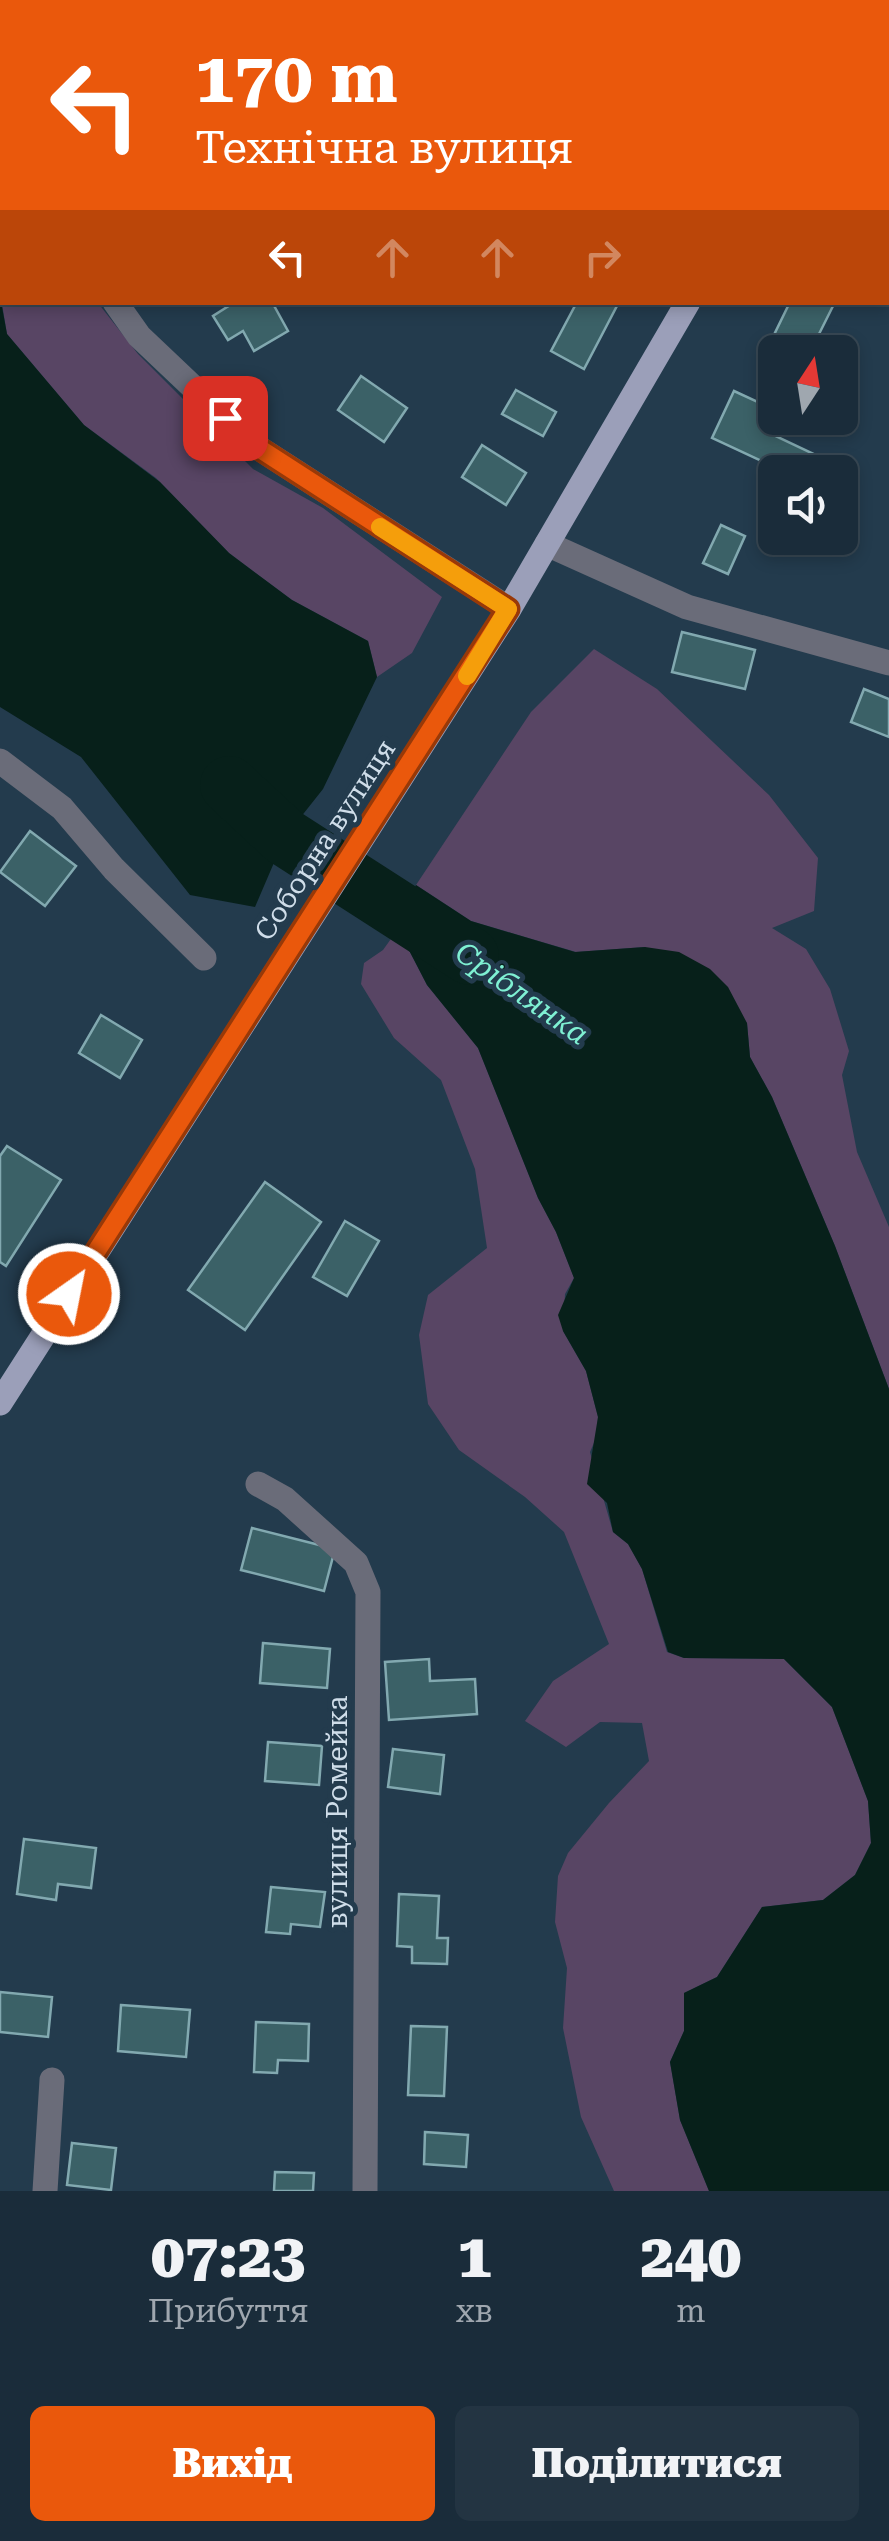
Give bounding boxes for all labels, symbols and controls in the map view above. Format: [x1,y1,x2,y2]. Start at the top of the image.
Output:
text: 170 m [195,37,398,119]
icon: left [30,40,160,170]
text: Технічна вулиця [195,121,573,174]
icon: left [260,230,315,285]
icon: ahead [365,230,420,285]
icon: ahead [470,230,525,285]
icon: right [575,230,630,285]
north arrow [758,335,858,435]
map controls [758,335,858,555]
pin [183,376,268,461]
icon: arrive [198,391,253,446]
button: sound [758,455,858,555]
street label: Соборна вулиця [248,733,402,947]
water label: Сріблянка [449,934,595,1052]
position arrow [17,1242,121,1346]
street label: вулиця Ромейка [321,1696,354,1928]
text: 07:23 [151,2221,305,2292]
text: 1 [458,2221,491,2292]
text: 240 [641,2221,741,2292]
text: Прибуття [148,2292,308,2330]
text: хв [456,2292,493,2330]
text: m [676,2292,706,2330]
button: Вихід [30,2406,435,2521]
button: Поділитися [455,2406,859,2521]

